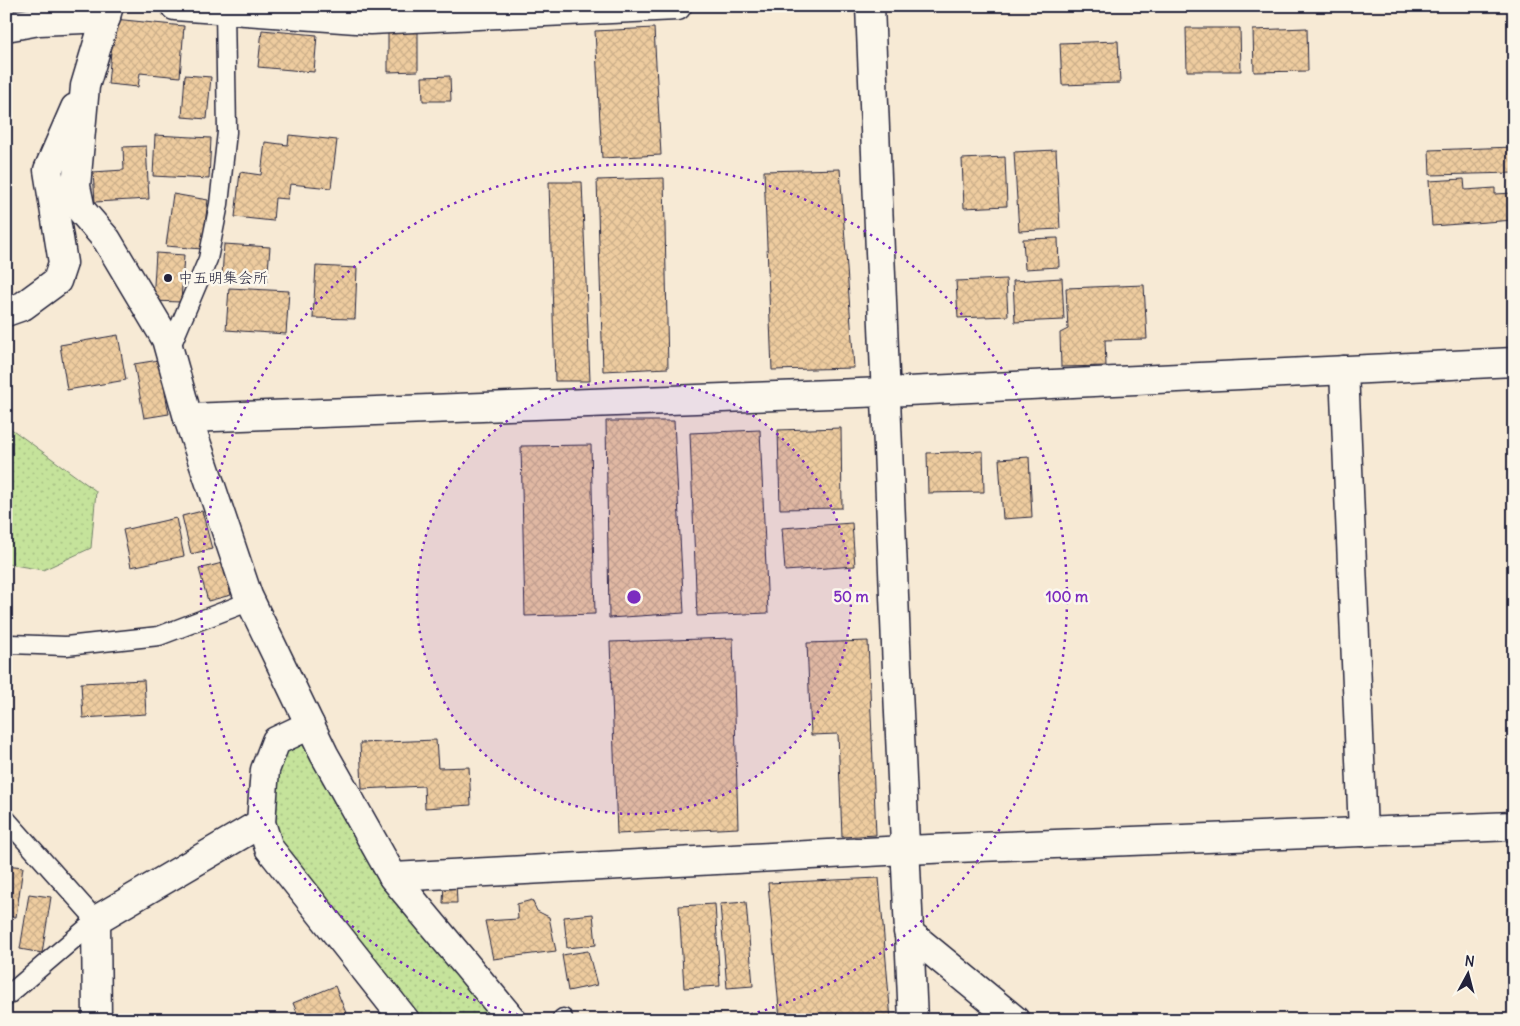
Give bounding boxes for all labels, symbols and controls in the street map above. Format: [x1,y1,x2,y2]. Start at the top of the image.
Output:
place label: 中五明集会所 [178,268,268,287]
marker: 中五明集会所 [162,272,174,284]
text: 50 m [833,587,869,606]
text: 100 m [1046,587,1088,606]
centre of rings [625,588,643,606]
north arrow [1442,948,1492,998]
text: N [1464,952,1475,971]

